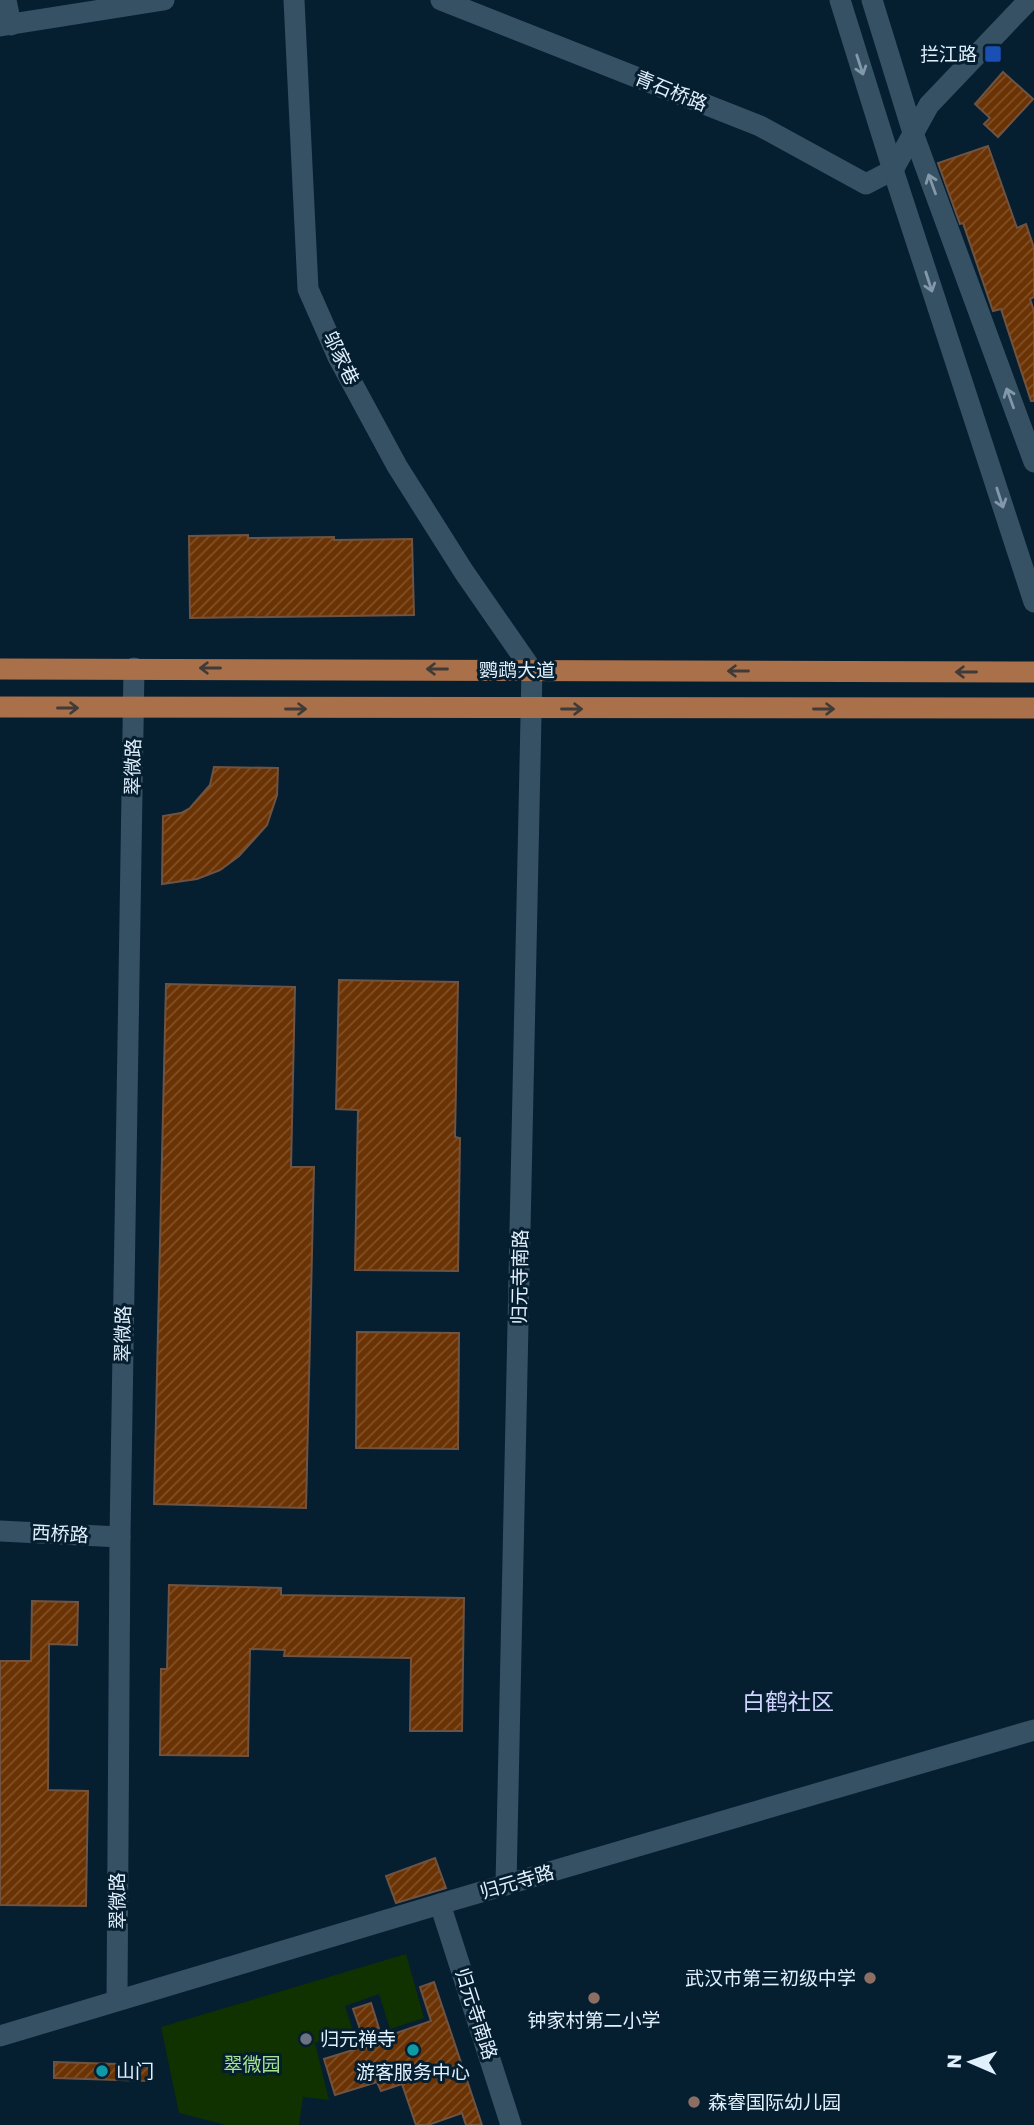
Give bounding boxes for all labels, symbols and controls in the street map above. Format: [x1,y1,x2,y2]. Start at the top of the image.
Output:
place label: 拦江路 [920,41,977,68]
marker: 拦江路 [983,44,1003,64]
one-way arrow [855,54,868,76]
street label: 青石桥路 [631,64,711,118]
one-way arrow [925,174,937,196]
one-way arrow [924,271,937,293]
street label: 邬家巷 [316,326,366,390]
one-way arrow [1003,387,1016,409]
one-way arrow [994,487,1007,509]
street label: 鹦鹉大道 [479,657,555,684]
one-way arrow [199,662,222,675]
one-way arrow [426,662,449,676]
one-way arrow [727,664,750,678]
one-way arrow [955,665,978,679]
one-way arrow [56,701,79,714]
one-way arrow [284,702,307,716]
one-way arrow [560,702,583,716]
one-way arrow [812,702,835,715]
street label: 翠微路 [119,738,147,796]
street label: 归元寺南路 [506,1229,534,1325]
street label: 翠微路 [109,1305,137,1363]
street label: 西桥路 [31,1519,89,1549]
district label: 白鹤社区 [742,1686,834,1718]
street label: 归元寺路 [477,1859,557,1905]
street label: 翠微路 [104,1872,131,1930]
street label: 归元寺南路 [448,1965,504,2063]
place label: 武汉市第三初级中学 [685,1965,856,1992]
marker: 武汉市第三初级中学 [862,1970,878,1986]
marker: 钟家村第二小学 [586,1990,602,2006]
place label: 钟家村第二小学 [527,2007,661,2034]
place label: 归元禅寺 [320,2026,396,2053]
north arrow [936,2027,1006,2097]
marker: 归元禅寺 [298,2031,314,2047]
marker: 游客服务中心 [405,2042,421,2058]
park label: 翠微园 [223,2051,281,2078]
text: N [941,2054,968,2069]
place label: 山门 [116,2058,154,2085]
place label: 游客服务中心 [356,2059,470,2086]
marker: 山门 [94,2063,110,2079]
place label: 森睿国际幼儿园 [708,2089,841,2116]
marker: 森睿国际幼儿园 [686,2094,702,2110]

